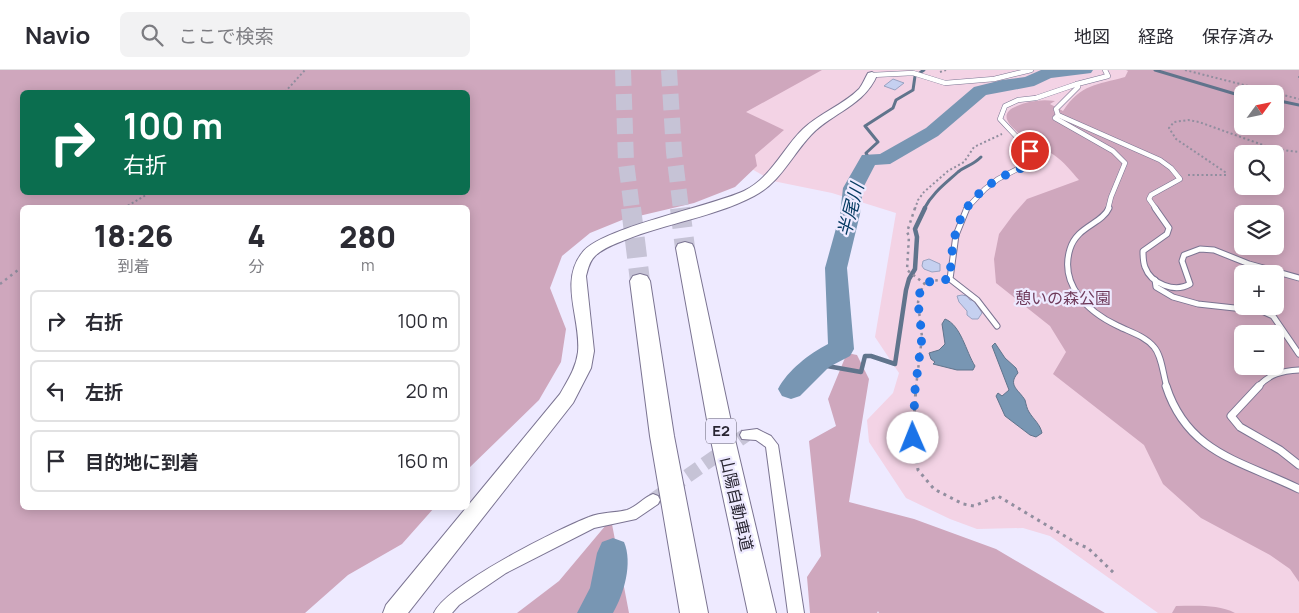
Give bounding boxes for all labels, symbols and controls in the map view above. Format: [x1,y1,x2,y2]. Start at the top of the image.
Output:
search box [120,12,470,57]
text: Navio [25,18,90,51]
icon: search [138,21,166,49]
text: ここで検索 [178,23,273,49]
text: 地図 [1074,24,1110,48]
text: 経路 [1138,24,1174,48]
text: 保存済み [1202,24,1274,48]
north arrow [1234,85,1284,135]
map controls [1234,85,1284,375]
text: 100 m [123,102,223,150]
icon: right [40,110,105,175]
pin [1009,130,1051,172]
icon: arrive [1016,137,1044,165]
button: search [1234,145,1284,195]
text: 右折 [123,150,167,180]
water label: 半尾川 [831,179,869,239]
button: layers [1234,205,1284,255]
text: 18:26 [94,215,173,256]
text: 4 [247,215,266,256]
text: 280 [339,216,396,257]
text: m [361,254,375,276]
text: 到着 [118,255,150,277]
text: 分 [248,255,264,277]
button: + [1234,265,1284,315]
park label: 憩いの森公園 [1015,287,1111,309]
icon: right [42,307,70,335]
text: 100 m [397,308,448,334]
text: 右折 [85,309,123,335]
button: − [1234,325,1284,375]
icon: left [42,377,70,405]
text: 20 m [406,378,448,404]
text: 左折 [85,379,123,405]
position arrow [886,411,938,463]
road number: E2 [706,418,736,444]
icon: arrive [42,447,70,475]
text: 160 m [397,448,448,474]
text: 目的地に到着 [85,449,199,475]
street label: 山陽自動車道 [715,455,759,553]

